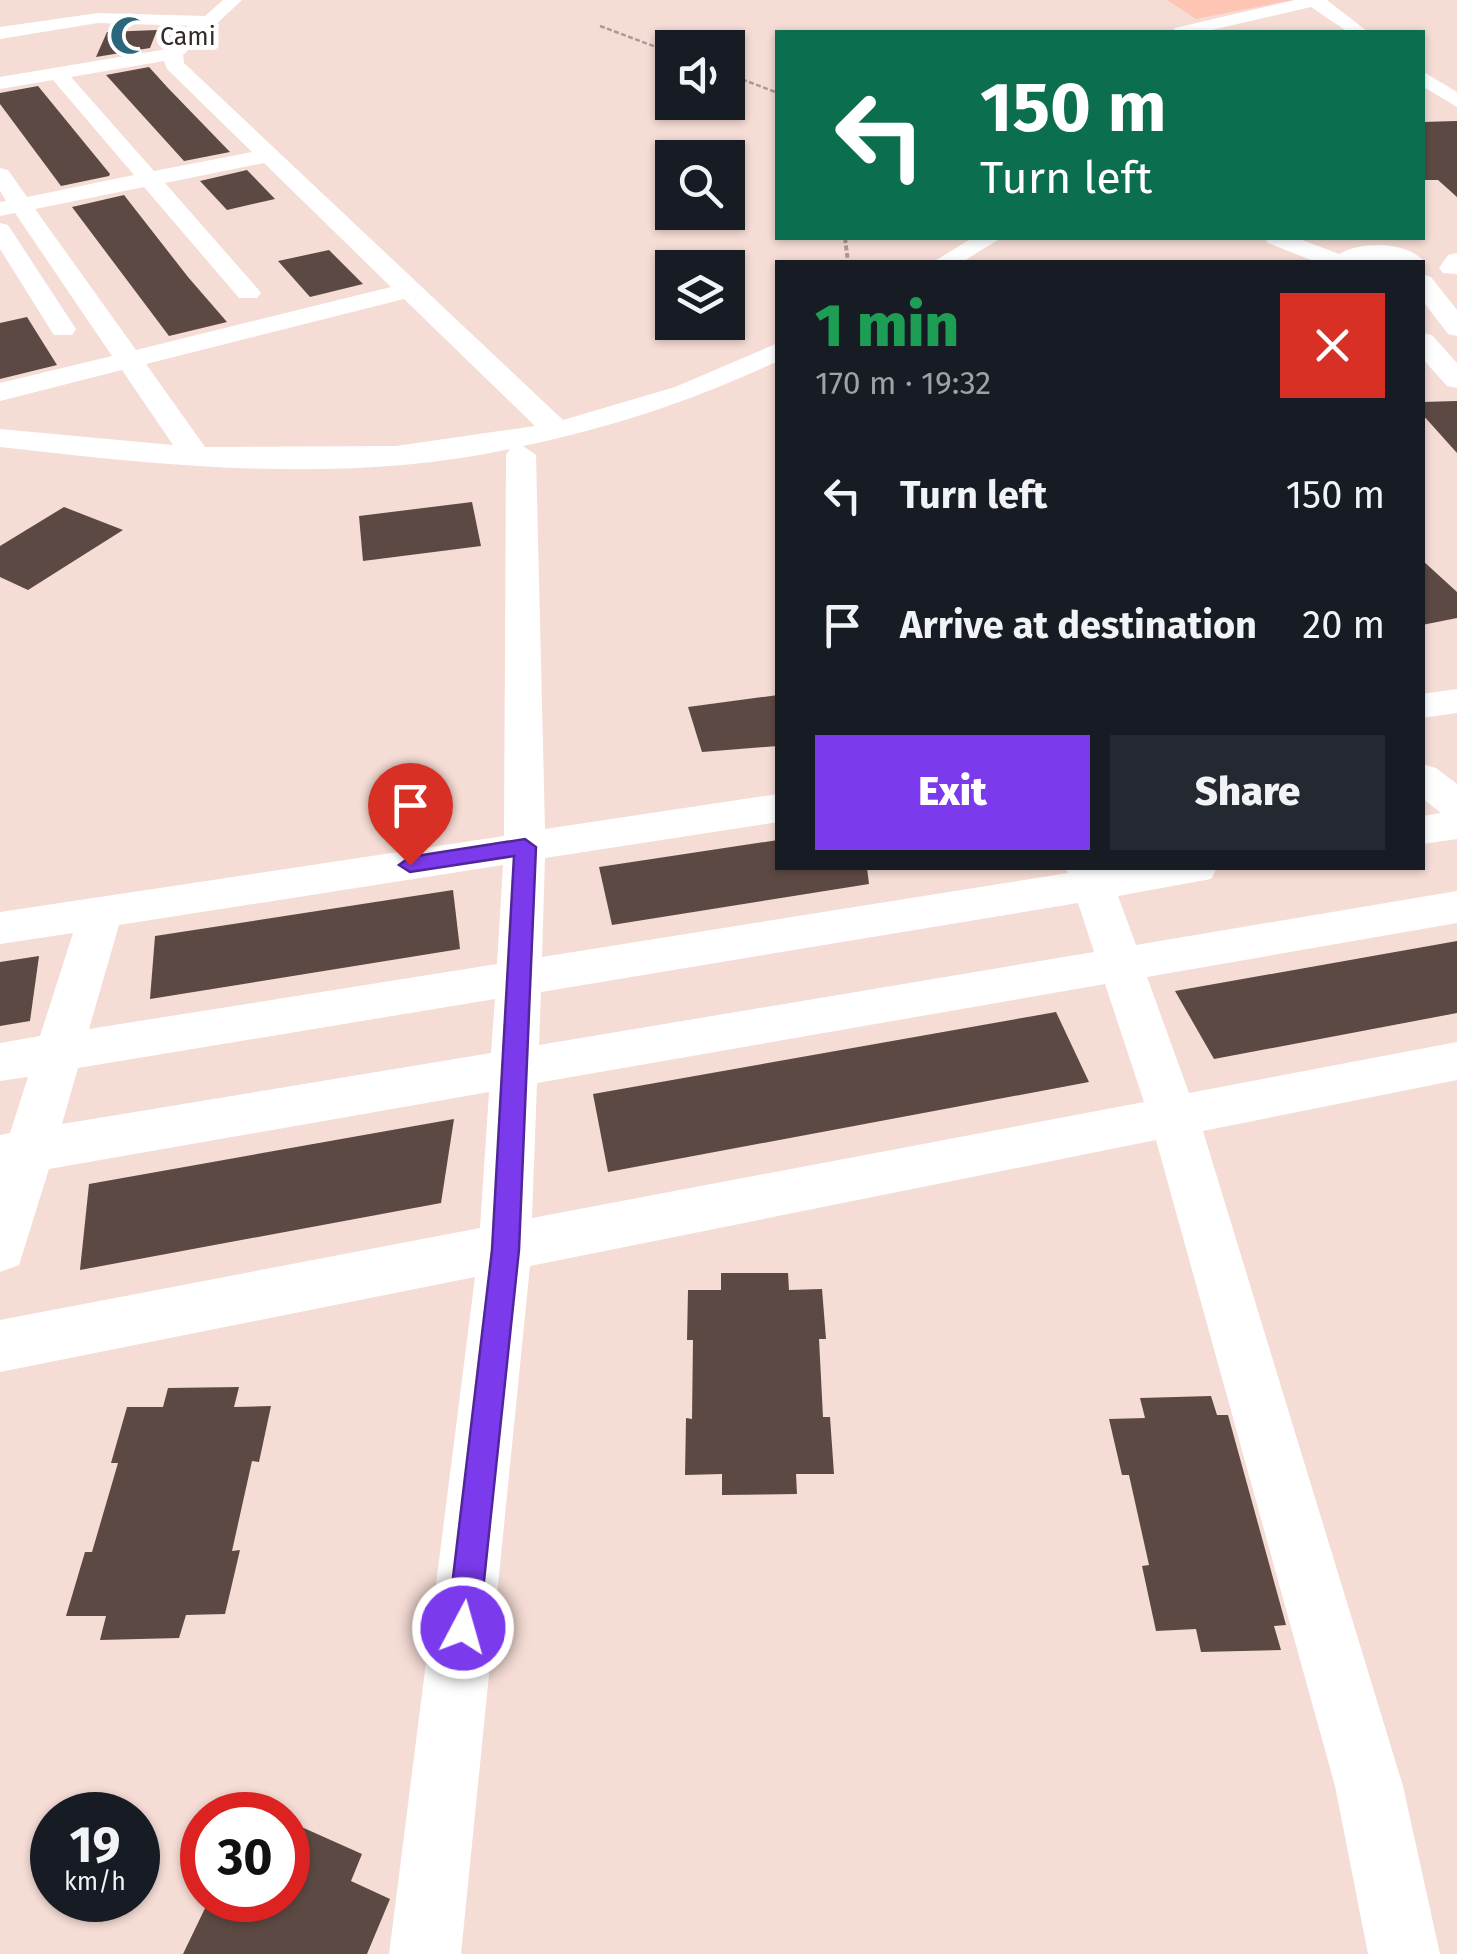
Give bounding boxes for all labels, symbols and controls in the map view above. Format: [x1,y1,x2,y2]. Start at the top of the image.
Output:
mosque icon: Cami [109,15,151,57]
place label: Cami [160,22,216,52]
map controls [655,30,745,340]
button: sound [655,30,745,120]
text: 150 m [980,66,1167,150]
icon: left [815,70,945,200]
button: search [655,140,745,230]
text: Turn left [980,151,1152,205]
button: layers [655,250,745,340]
text: 1 min [815,290,959,362]
button: close [1280,293,1385,398]
text: 170 m · 19:32 [815,364,991,402]
icon: left [815,468,870,523]
text: Turn left [900,472,1047,518]
text: 150 m [1286,472,1385,518]
icon: arrive [815,598,870,653]
text: Arrive at destination [900,602,1257,648]
text: 20 m [1302,602,1385,648]
button: Exit [815,735,1090,850]
button: Share [1110,735,1385,850]
pin [368,763,453,866]
icon: arrive [383,778,438,833]
position arrow [411,1576,515,1680]
speed limit sign: 30 [180,1792,310,1922]
text: 19 [69,1815,121,1875]
text: km/h [64,1867,126,1897]

